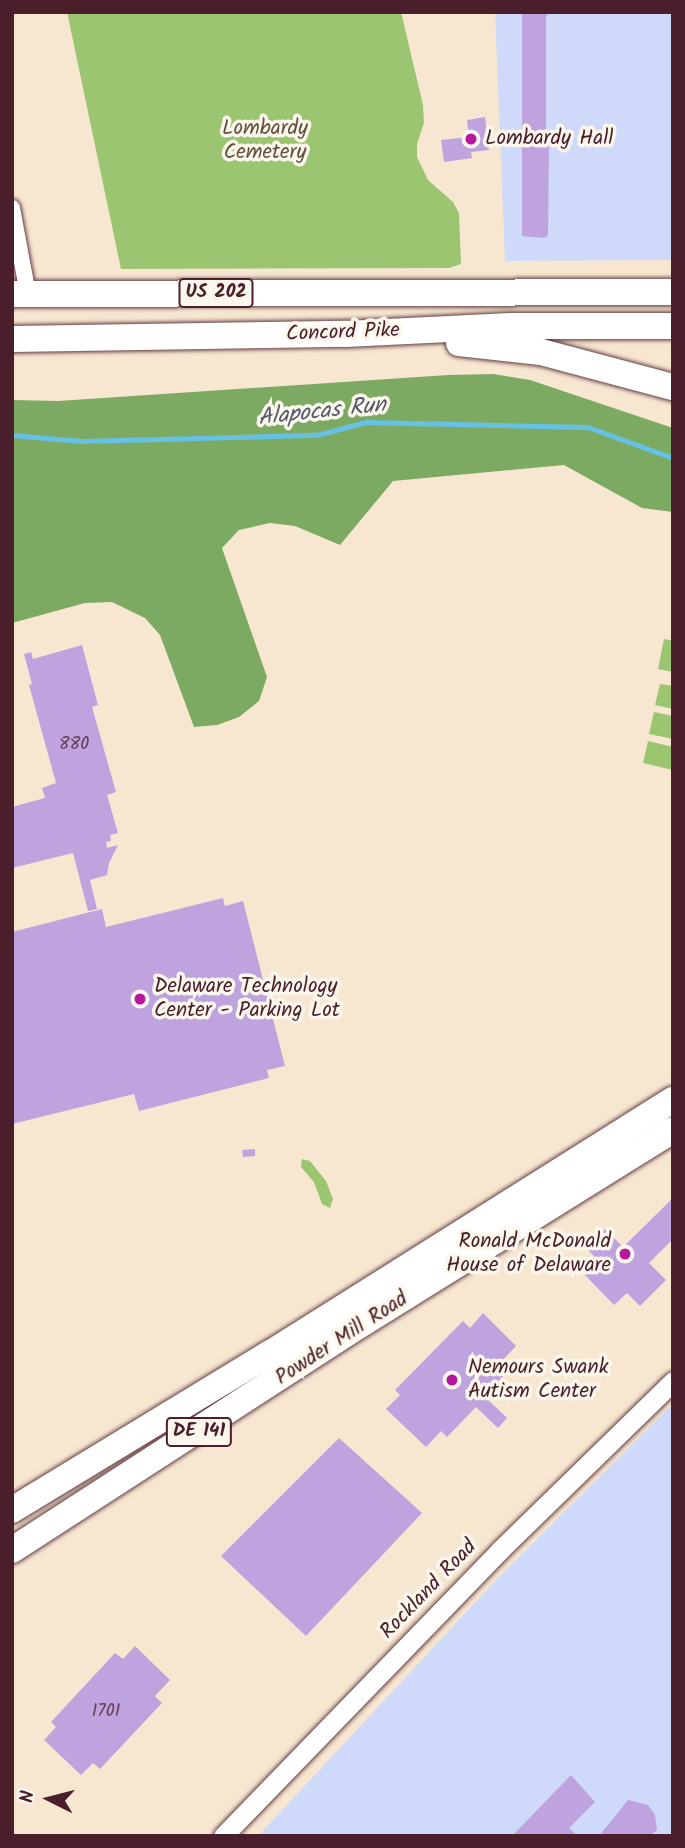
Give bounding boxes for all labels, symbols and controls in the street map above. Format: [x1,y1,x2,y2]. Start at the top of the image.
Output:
park label: Lombardy Cemetery [222,116,308,166]
place label: Lombardy Hall [485,126,613,152]
marker: Lombardy Hall [463,131,479,147]
road number: US 202 [178,278,255,308]
street label: Concord Pike [286,318,400,348]
water label: Alapocas Run [257,392,387,432]
house number: 880 [59,734,89,756]
place label: Delaware Technology Center - Parking Lot [154,974,340,1024]
marker: Delaware Technology Center - Parking Lot [132,991,148,1007]
place label: Ronald McDonald House of Delaware [446,1229,611,1279]
marker: Ronald McDonald House of Delaware [617,1246,633,1262]
street label: Powder Mill Road [271,1287,413,1391]
place label: Nemours Swank Autism Center [468,1355,608,1405]
marker: Nemours Swank Autism Center [442,1370,462,1390]
road number: DE 141 [166,1416,232,1448]
street label: Rockland Road [375,1535,483,1645]
house number: 1701 [92,1701,120,1723]
north arrow [14,1764,84,1834]
text: N [13,1789,44,1804]

